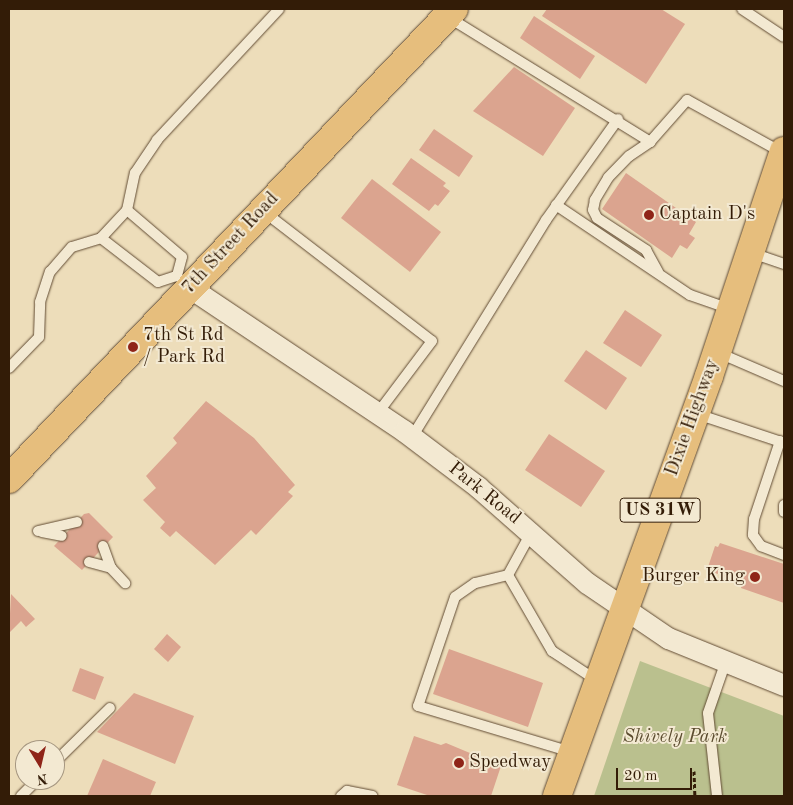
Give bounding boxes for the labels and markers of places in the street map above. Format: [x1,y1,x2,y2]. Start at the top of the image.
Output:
place label: Captain D's [659,204,755,226]
marker: Captain D's [643,209,655,221]
place label: 7th St Rd / Park Rd [143,325,225,369]
marker: 7th St Rd / Park Rd [127,341,139,353]
place label: Burger King [642,566,745,588]
marker: Burger King [749,571,761,583]
place label: Speedway [469,752,551,774]
marker: Speedway [453,757,465,769]

